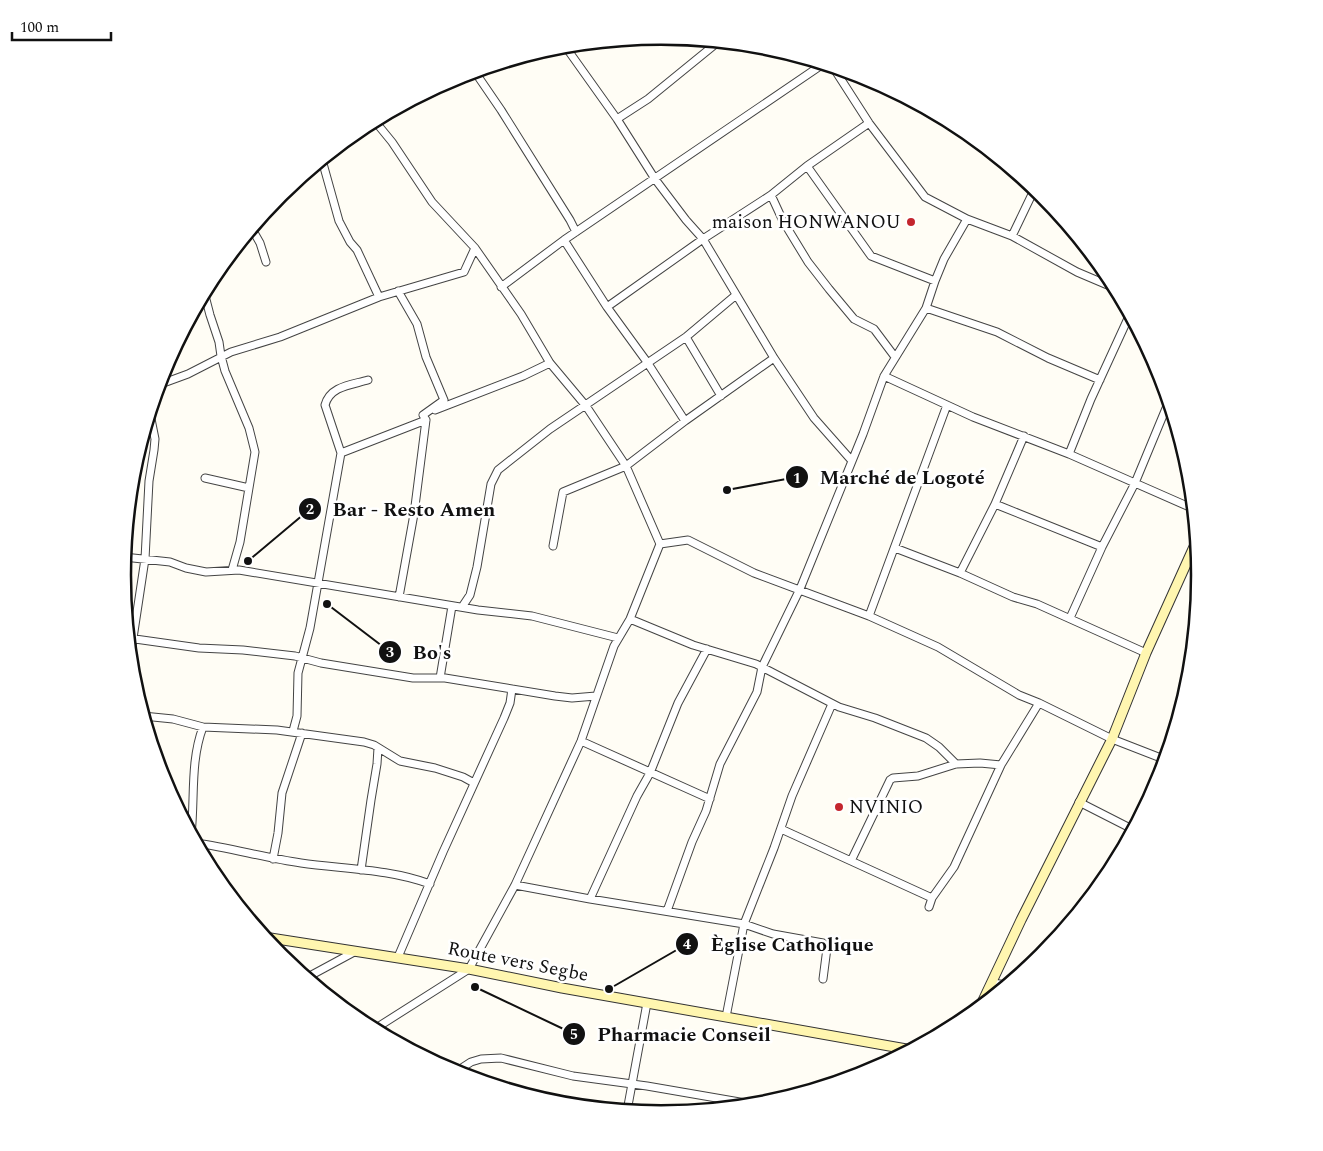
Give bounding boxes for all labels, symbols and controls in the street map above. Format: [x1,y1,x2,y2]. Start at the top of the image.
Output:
scale bar [12,10,111,42]
text: 100 m [20,16,59,39]
place label: maison HONWANOU [712,208,901,237]
marker: maison HONWANOU [905,216,917,228]
callout: Marché de Logoté [784,460,994,495]
text: Marché de Logoté [819,463,985,493]
text: 1 [793,467,801,490]
callout: Bar - Resto Amen [298,492,506,527]
text: Bar - Resto Amen [333,495,495,525]
text: 2 [306,498,314,521]
callout: Bo's [378,635,462,670]
text: Bo's [412,638,452,668]
text: 3 [386,641,394,664]
place label: NVINIO [849,793,923,822]
marker: NVINIO [833,801,845,813]
callout: Èglise Catholique [675,926,883,961]
text: Èglise Catholique [710,930,874,960]
text: 4 [683,933,692,956]
street label: Route vers Segbe [445,934,591,990]
callout: Pharmacie Conseil [562,1016,780,1051]
text: Pharmacie Conseil [597,1020,771,1050]
text: 5 [570,1023,578,1046]

